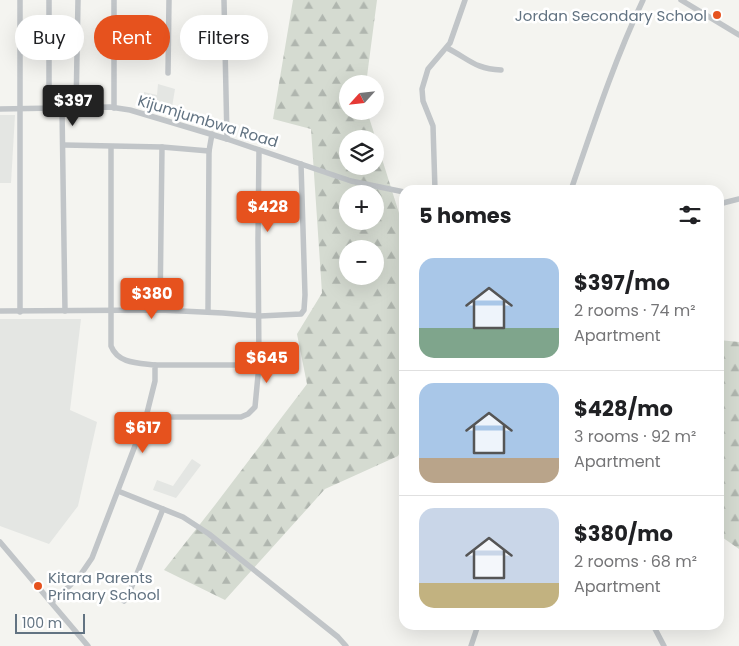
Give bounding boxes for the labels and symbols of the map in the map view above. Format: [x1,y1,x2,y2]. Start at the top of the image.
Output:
place label: Jordan Secondary School [515,5,707,26]
marker: Jordan Secondary School [711,9,723,21]
north arrow [339,75,384,120]
pin: $397 [43,84,103,127]
street label: Kijumjumbwa Road [135,90,281,152]
pin: $428 [238,190,298,233]
pin: $380 [122,278,182,320]
pin: $645 [237,342,297,384]
pin: $617 [113,412,173,454]
place label: Kitara Parents Primary School [48,567,160,605]
marker: Kitara Parents Primary School [32,580,44,592]
scale bar [15,611,85,634]

